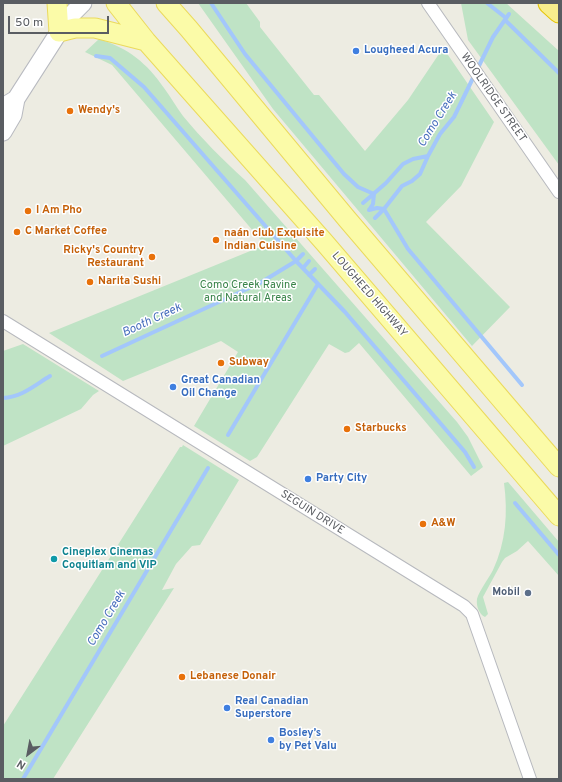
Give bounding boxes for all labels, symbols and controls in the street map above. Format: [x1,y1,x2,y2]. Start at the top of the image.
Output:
scale bar [10,8,111,34]
text: 50 m [15,15,43,31]
place label: Lougheed Acura [364,44,448,58]
marker: Lougheed Acura [351,46,361,56]
street label: WOOLRIDGE STREET [457,51,529,145]
water label: Como Creek [415,90,461,150]
place label: Wendy's [78,104,120,118]
marker: Wendy's [65,106,75,116]
place label: I Am Pho [36,204,82,218]
marker: I Am Pho [23,206,33,216]
place label: C Market Coffee [25,225,107,239]
marker: C Market Coffee [12,227,22,237]
place label: naán club Exquisite Indian Cuisine [224,227,325,253]
marker: naán club Exquisite Indian Cuisine [211,235,221,245]
place label: Ricky's Country Restaurant [63,244,144,270]
street label: LOUGHEED HIGHWAY [328,250,410,340]
marker: Ricky's Country Restaurant [147,252,157,262]
place label: Narita Sushi [98,275,161,289]
marker: Narita Sushi [85,277,95,287]
park label: Como Creek Ravine and Natural Areas [200,279,296,305]
water label: Booth Creek [120,301,184,341]
place label: Subway [229,356,269,370]
marker: Subway [216,358,226,368]
place label: Great Canadian Oil Change [181,374,260,400]
marker: Great Canadian Oil Change [168,382,178,392]
place label: Starbucks [355,422,407,436]
marker: Starbucks [342,424,352,434]
place label: Party City [316,472,367,486]
marker: Party City [303,474,313,484]
street label: SEGUIN DRIVE [278,488,346,538]
place label: A&W [431,517,456,531]
marker: A&W [418,519,428,529]
place label: Cineplex Cinemas Coquitlam and VIP [62,546,157,572]
marker: Cineplex Cinemas Coquitlam and VIP [49,554,59,564]
place label: Mobil [492,586,520,600]
water label: Como Creek [85,588,129,650]
marker: Mobil [523,588,533,598]
place label: Lebanese Donair [190,670,276,684]
marker: Lebanese Donair [177,672,187,682]
place label: Real Canadian Superstore [235,695,308,721]
marker: Real Canadian Superstore [222,703,232,713]
place label: Bosley’s by Pet Valu [279,727,337,753]
north arrow [8,734,48,774]
marker: Bosley’s by Pet Valu [266,735,276,745]
text: N [15,756,29,772]

